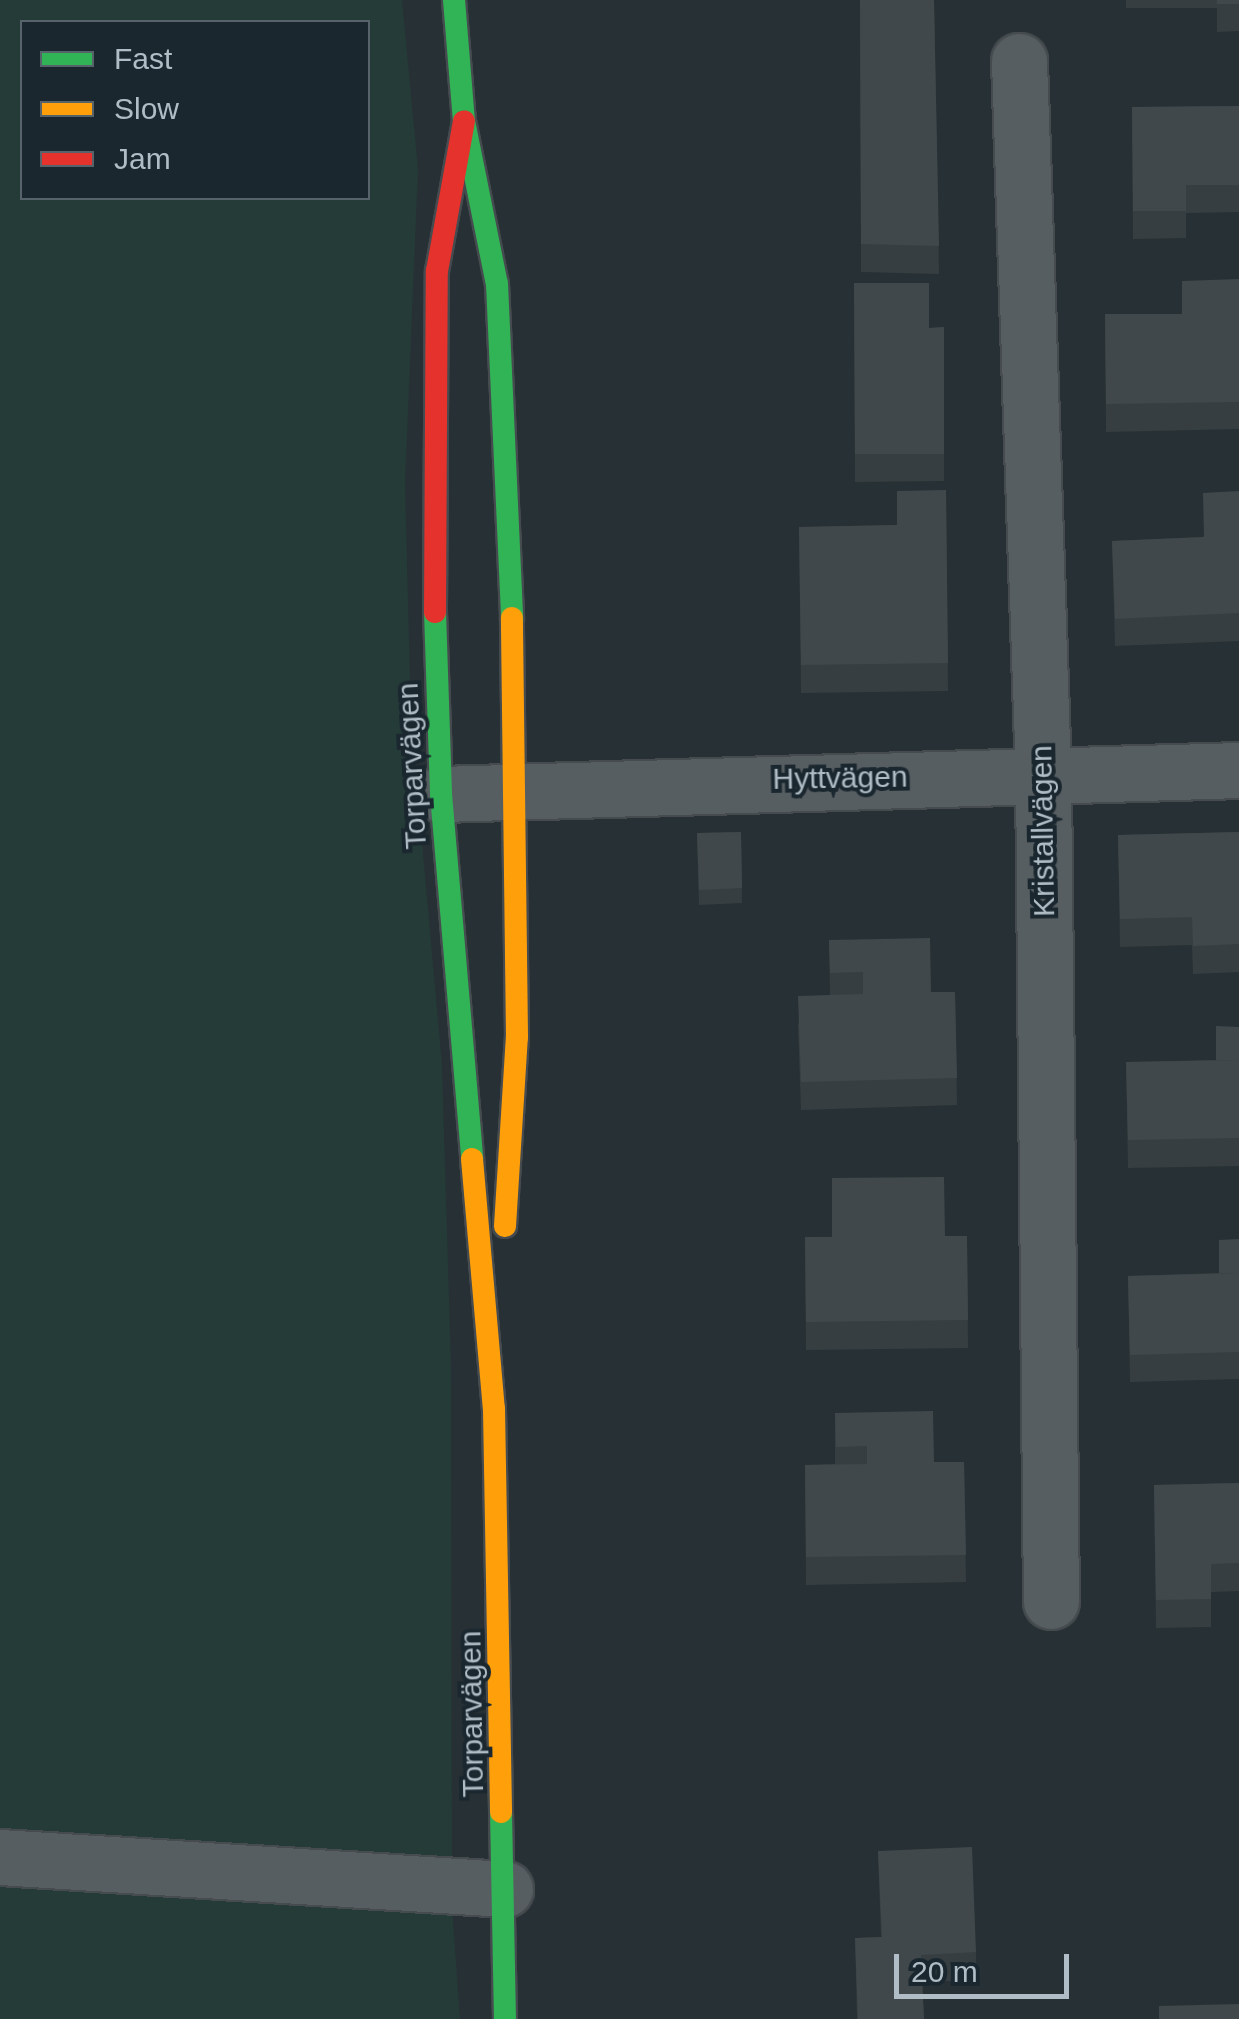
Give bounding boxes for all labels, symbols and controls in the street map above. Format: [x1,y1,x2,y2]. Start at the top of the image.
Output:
legend [20,20,370,200]
text: Fast [114,42,172,75]
text: Slow [114,92,179,125]
text: Jam [114,142,171,175]
street label: Torparvägen [390,682,434,850]
street label: Kristallvägen [1024,745,1062,917]
street label: Hyttvägen [772,759,908,797]
street label: Torparvägen [453,1630,491,1798]
scale bar [899,1934,1074,1996]
text: 20 m [911,1955,978,1988]

